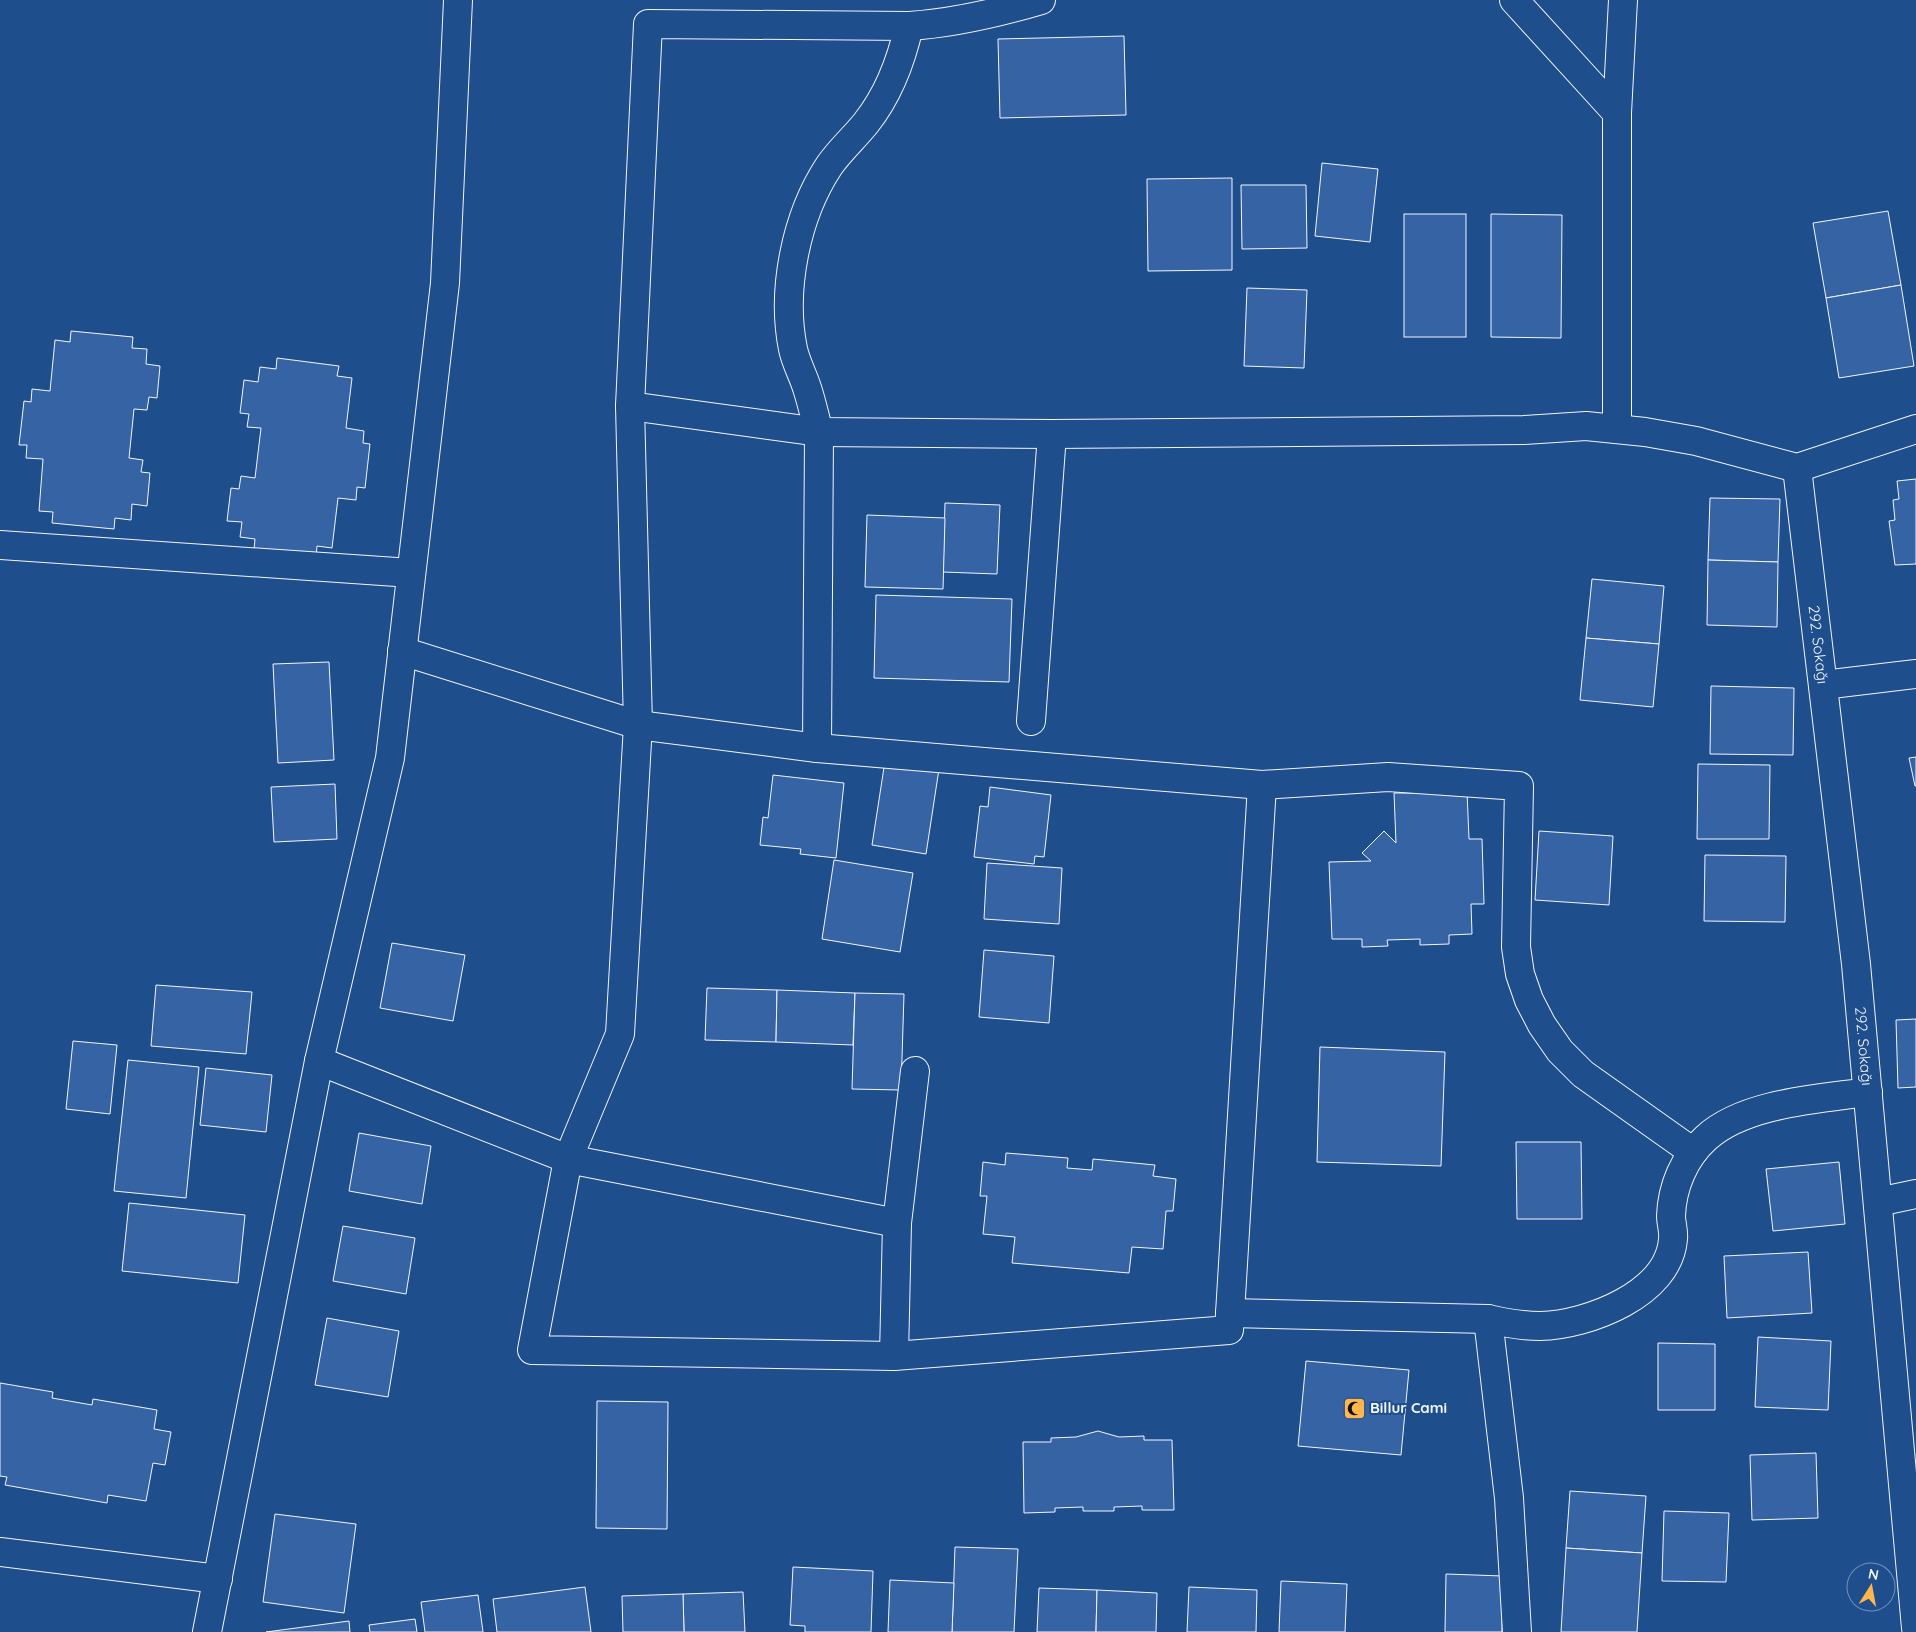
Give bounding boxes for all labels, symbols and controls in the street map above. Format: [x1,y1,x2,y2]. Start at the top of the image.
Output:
street label: 292. Sokağı [1804,604,1833,685]
street label: 292. Sokağı [1851,1006,1877,1086]
mosque icon: Billur Cami [1342,1396,1366,1420]
place label: Billur Cami [1370,1398,1447,1417]
north arrow [1846,1562,1896,1612]
text: N [1867,1564,1880,1584]

